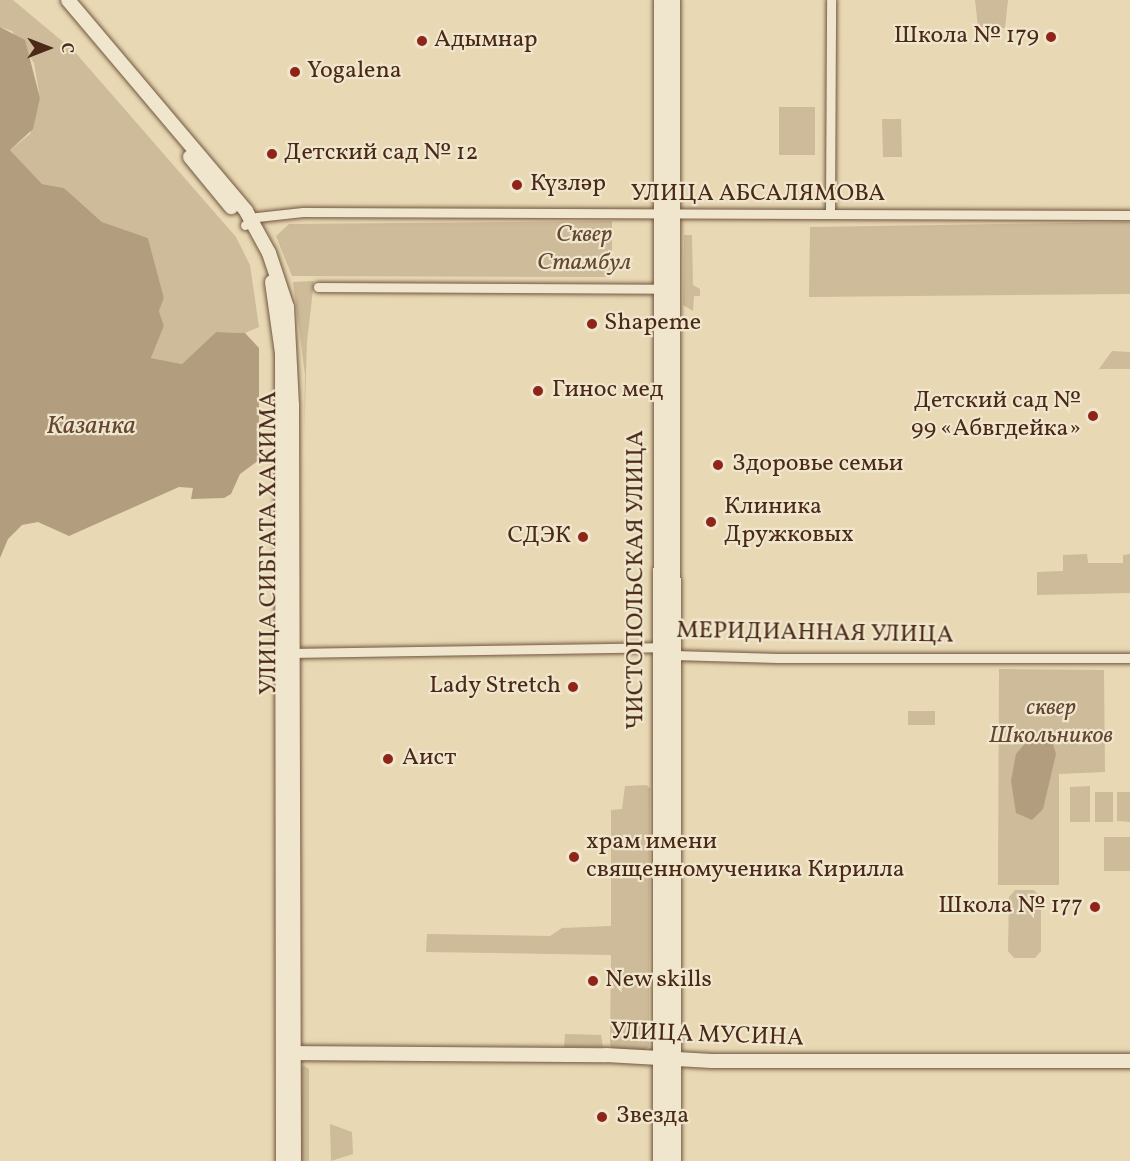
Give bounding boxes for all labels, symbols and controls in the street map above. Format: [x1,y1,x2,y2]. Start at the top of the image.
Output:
north arrow [18,18,78,78]
place label: Школа № 179 [894,23,1039,51]
place label: Адымнар [434,27,537,55]
marker: Школа № 179 [1044,30,1058,44]
marker: Адымнар [415,34,429,48]
text: С [55,43,77,53]
place label: Yogalena [307,58,402,86]
marker: Yogalena [288,65,302,79]
place label: Детский сад № 12 [284,140,478,168]
marker: Детский сад № 12 [265,147,279,161]
place label: Күзләр [530,171,606,199]
marker: Күзләр [508,176,526,194]
street label: УЛИЦА АБСАЛЯМОВА [631,181,885,209]
park label: Сквер Стамбул [537,222,631,278]
place label: Shapeme [604,310,701,338]
marker: Shapeme [585,317,599,331]
place label: Гинос мед [552,377,663,405]
marker: Гинос мед [529,382,547,400]
place label: Детский сад № 99 «Абвгдейка» [911,388,1081,444]
street label: УЛИЦА СИБГАТА ХАКИМА [256,391,284,695]
marker: Детский сад № 99 «Абвгдейка» [1086,409,1100,423]
water label: Казанка [46,411,136,443]
street label: ЧИСТОПОЛЬСКАЯ УЛИЦА [623,430,651,730]
place label: Здоровье семьи [732,451,903,479]
marker: Здоровье семьи [709,456,727,474]
place label: Клиника Дружковых [724,494,854,550]
marker: Клиника Дружковых [702,513,720,531]
place label: СДЭК [507,523,571,551]
marker: СДЭК [576,530,590,544]
street label: МЕРИДИАННАЯ УЛИЦА [676,617,954,651]
place label: Lady Stretch [429,673,561,701]
marker: Lady Stretch [566,680,580,694]
park label: сквер Школьников [989,695,1113,751]
place label: Аист [402,745,456,773]
marker: Аист [379,750,397,768]
place label: храм имени священномученика Кирилла [586,829,905,885]
marker: храм имени священномученика Кирилла [567,850,581,864]
place label: Школа № 177 [938,893,1083,921]
marker: Школа № 177 [1088,900,1102,914]
place label: New skills [605,967,713,995]
marker: New skills [586,974,600,988]
street label: УЛИЦА МУСИНА [610,1018,804,1054]
place label: Звезда [616,1103,689,1131]
marker: Звезда [593,1108,611,1126]

